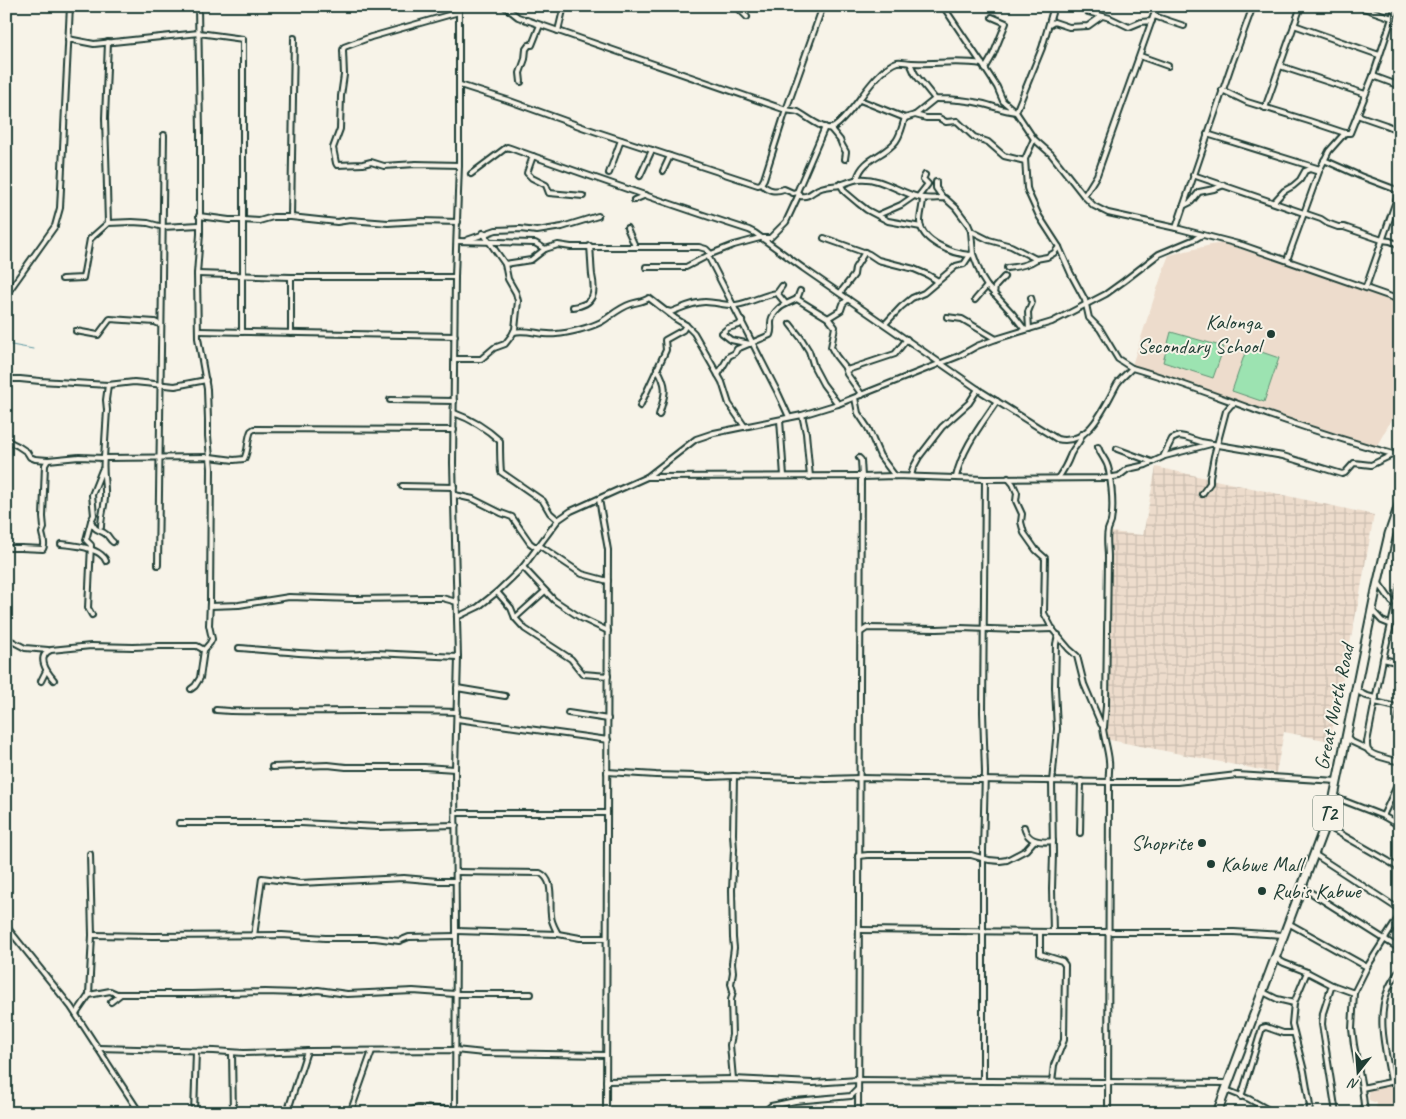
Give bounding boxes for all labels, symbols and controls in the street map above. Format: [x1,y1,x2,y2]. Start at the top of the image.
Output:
place label: Kalonga Secondary School [1137,309,1264,359]
marker: Kalonga Secondary School [1265,328,1277,340]
street label: Great North Road [1308,639,1361,772]
road number: T2 [1313,796,1343,830]
place label: Shoprite [1131,830,1193,856]
marker: Shoprite [1196,837,1208,849]
place label: Kabwe Mall [1221,851,1306,877]
marker: Kabwe Mall [1205,858,1217,870]
place label: Rubis Kabwe [1272,878,1363,904]
marker: Rubis Kabwe [1256,885,1268,897]
north arrow [1334,1046,1384,1096]
text: N [1345,1074,1361,1093]

